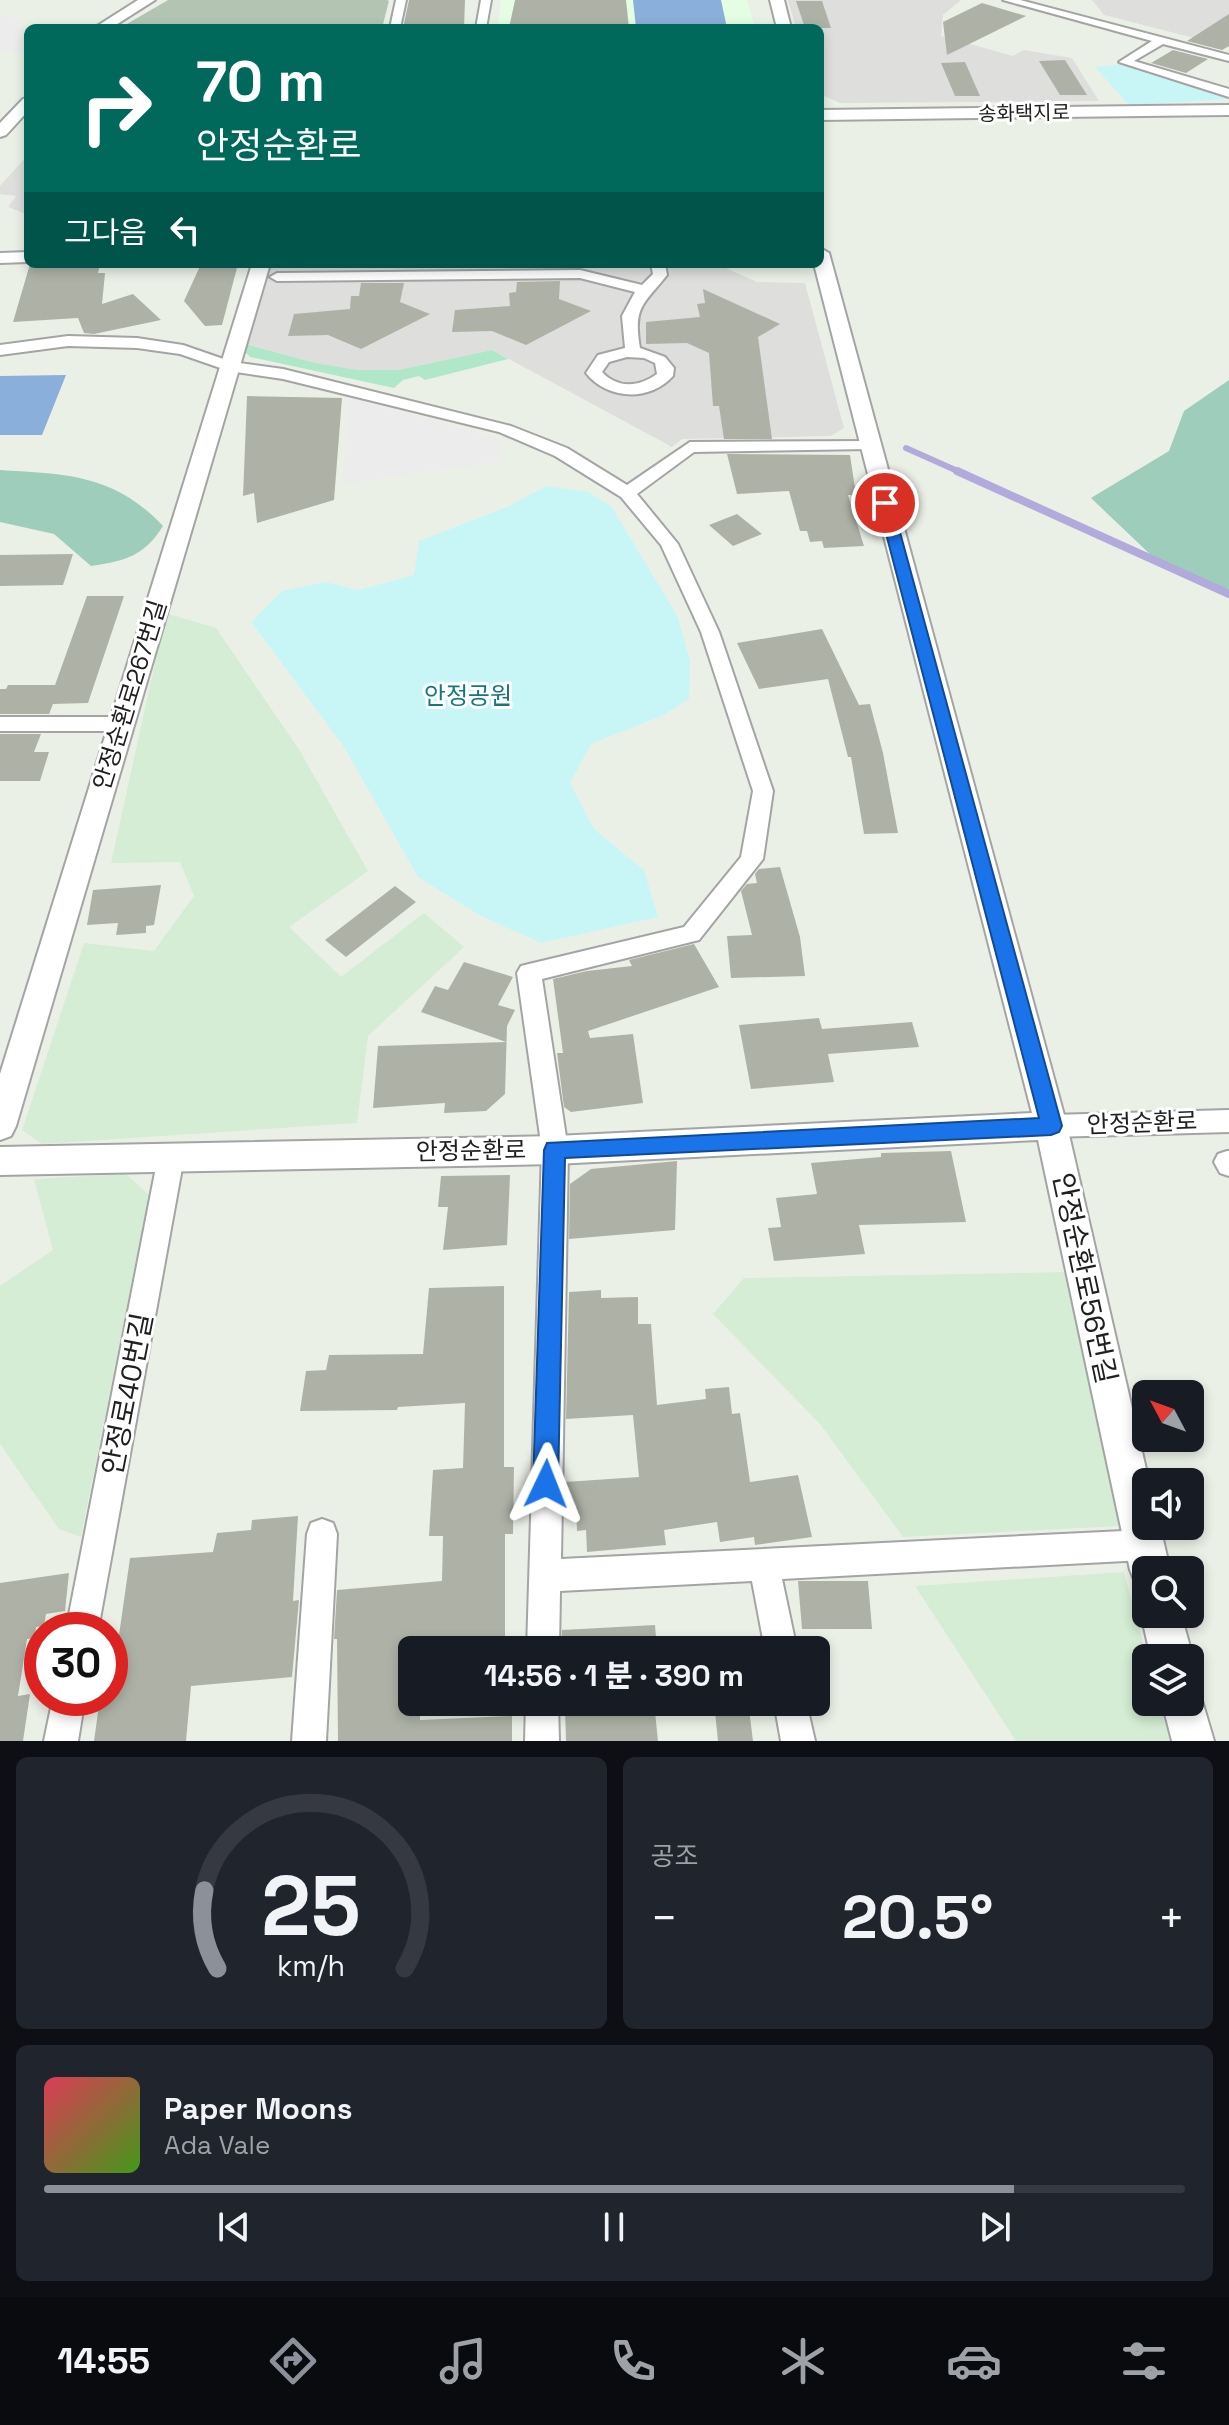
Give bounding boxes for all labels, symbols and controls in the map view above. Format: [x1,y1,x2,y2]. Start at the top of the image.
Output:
text: 70 m [196,46,325,117]
icon: right [64,56,168,160]
street label: 송화택지로 [978,99,1070,127]
text: 안정순환로 [196,123,362,169]
icon: left [163,208,207,252]
text: 그다음 [64,213,147,252]
pin [851,469,919,537]
icon: arrive [863,481,907,525]
street label: 안정순환로267번길 [86,596,173,794]
park label: 안정공원 [424,680,512,711]
street label: 안정순환로 [1086,1105,1198,1140]
street label: 안정순환로 [416,1134,526,1167]
street label: 안정순환로56번길 [1045,1169,1125,1387]
street label: 안정로40번길 [94,1310,160,1478]
north arrow [1132,1380,1204,1452]
map controls [1132,1380,1204,1716]
position arrow [504,1442,588,1526]
button: sound [1132,1468,1204,1540]
button: search [1132,1556,1204,1628]
speed limit sign: 30 [24,1612,128,1716]
button: layers [1132,1644,1204,1716]
text: 14:56 · 1 분 · 390 m [484,1656,744,1695]
text: 공조 [651,1839,698,1873]
text: 25 [262,1853,361,1959]
text: 20.5° [842,1879,993,1956]
text: − [651,1890,678,1946]
text: + [1158,1890,1185,1946]
text: km/h [277,1948,345,1984]
text: Paper Moons [164,2089,353,2128]
text: Ada Vale [164,2128,270,2162]
icon: previous [212,2205,256,2249]
icon: pause [592,2205,636,2249]
icon: next [973,2205,1017,2249]
icon: directions [265,2333,321,2389]
icon: music [435,2333,491,2389]
icon: phone [605,2333,661,2389]
icon: climate [775,2333,831,2389]
icon: car [946,2333,1002,2389]
icon: filters [1116,2333,1172,2389]
text: 14:55 [57,2338,150,2384]

